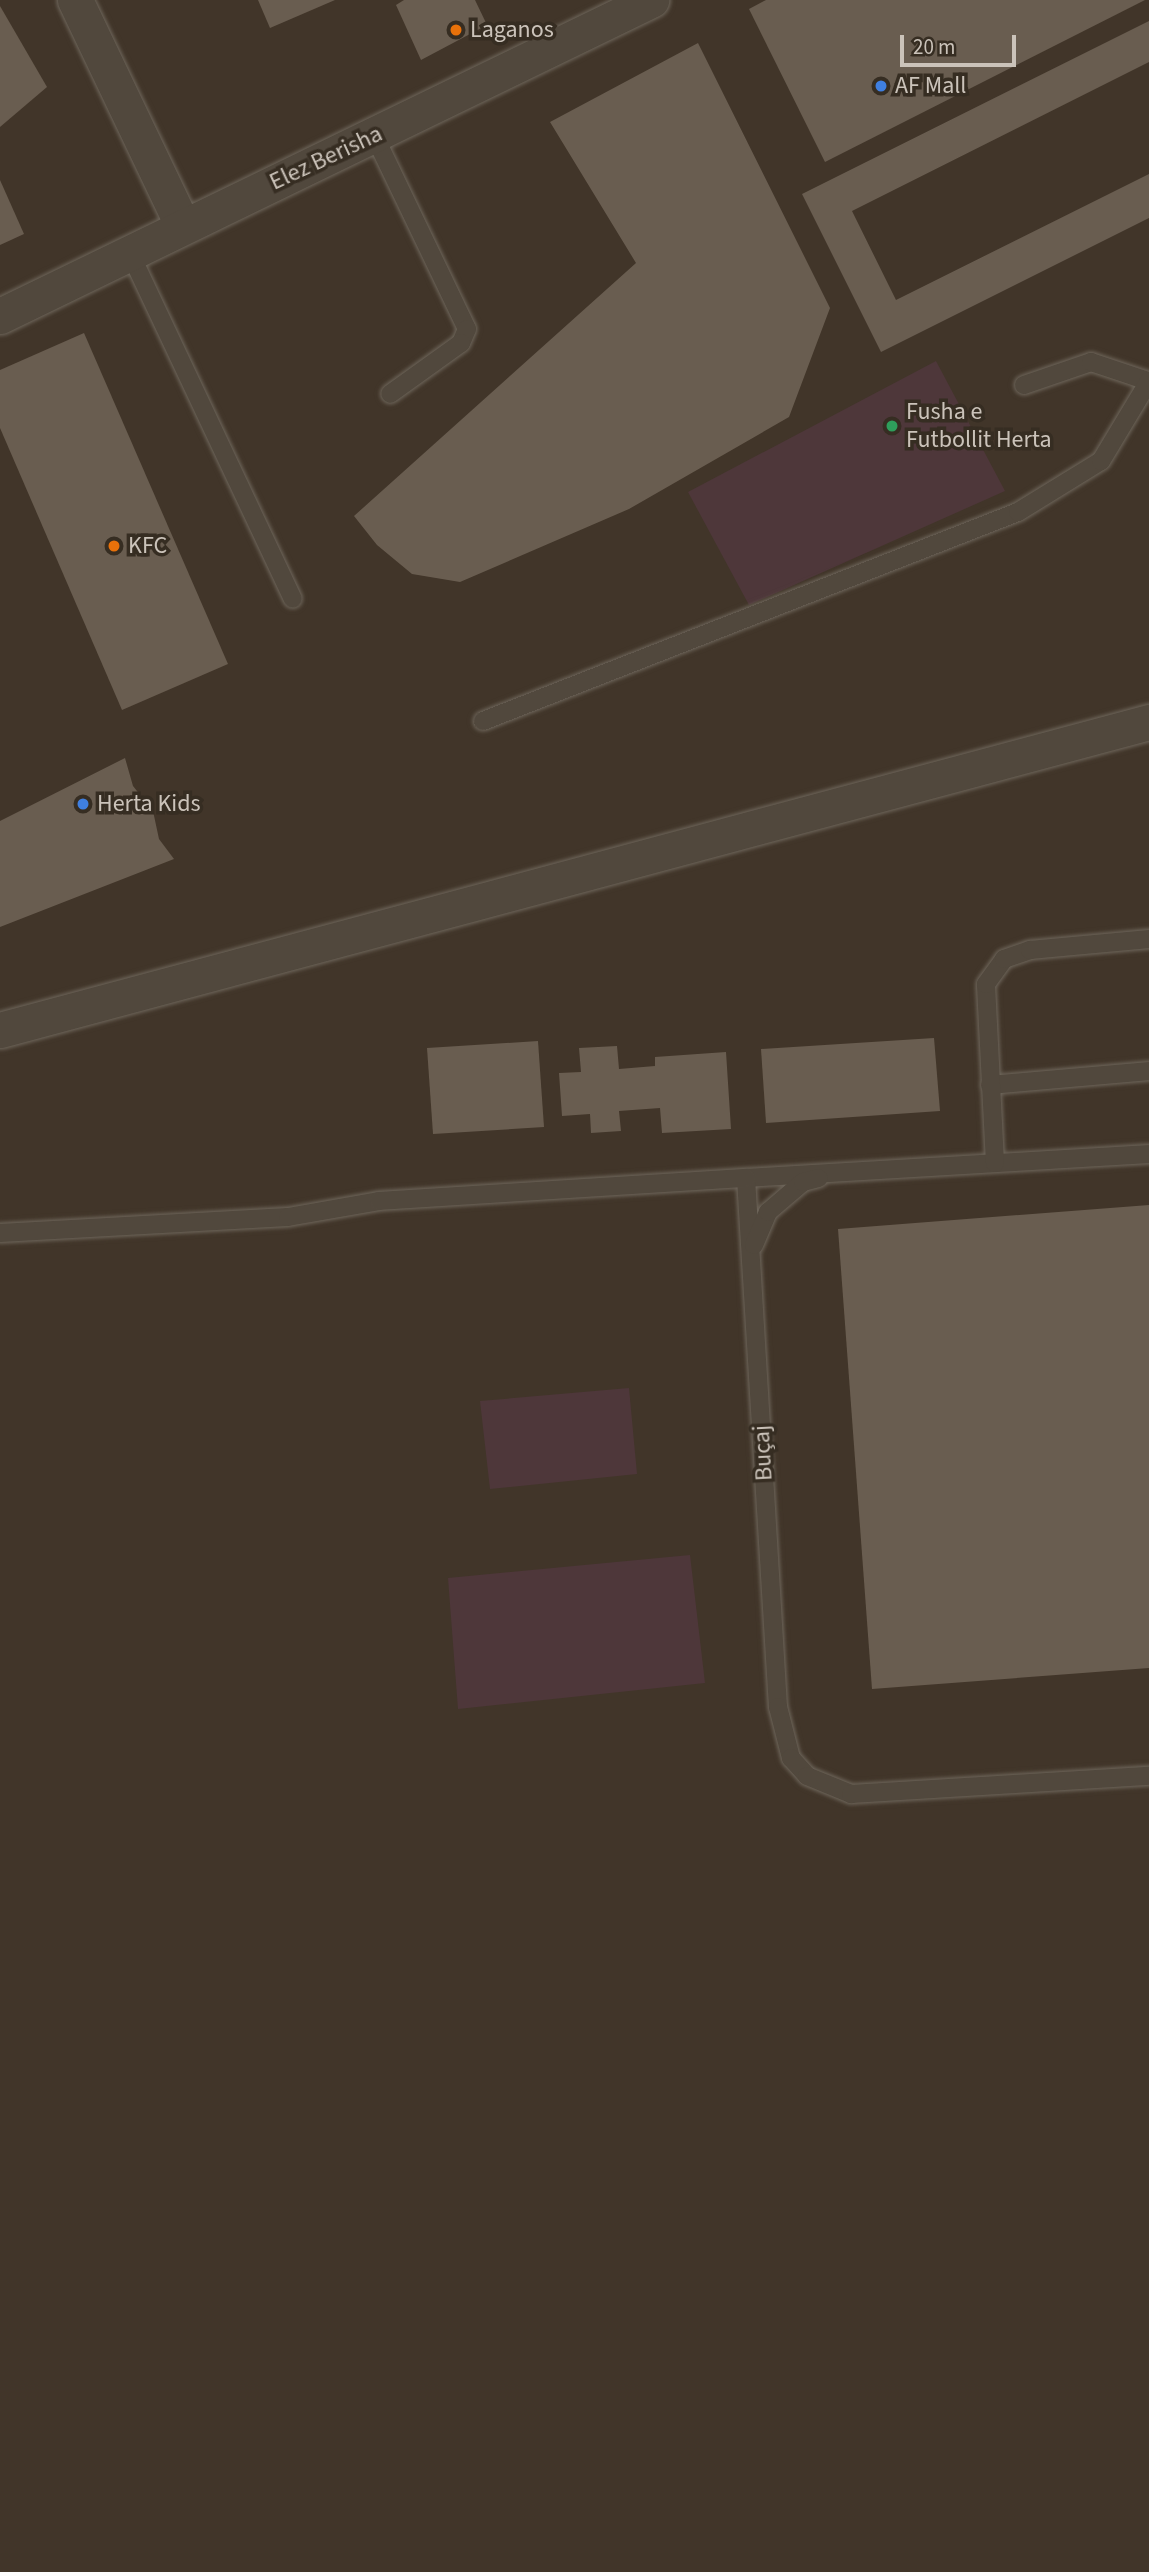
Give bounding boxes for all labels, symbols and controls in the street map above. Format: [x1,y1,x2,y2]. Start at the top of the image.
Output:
place label: Laganos [470,16,554,44]
scale bar [904,21,1020,65]
marker: Laganos [448,22,464,38]
text: 20 m [913,32,955,62]
place label: AF Mall [895,72,966,100]
marker: AF Mall [873,78,889,94]
street label: Elez Berisha [265,119,387,197]
place label: Fusha e Futbollit Herta [906,398,1052,454]
marker: Fusha e Futbollit Herta [884,418,900,434]
place label: KFC [128,532,167,560]
marker: KFC [106,538,122,554]
place label: Herta Kids [97,790,201,818]
marker: Herta Kids [75,796,91,812]
street label: Buçaj [747,1424,779,1482]

